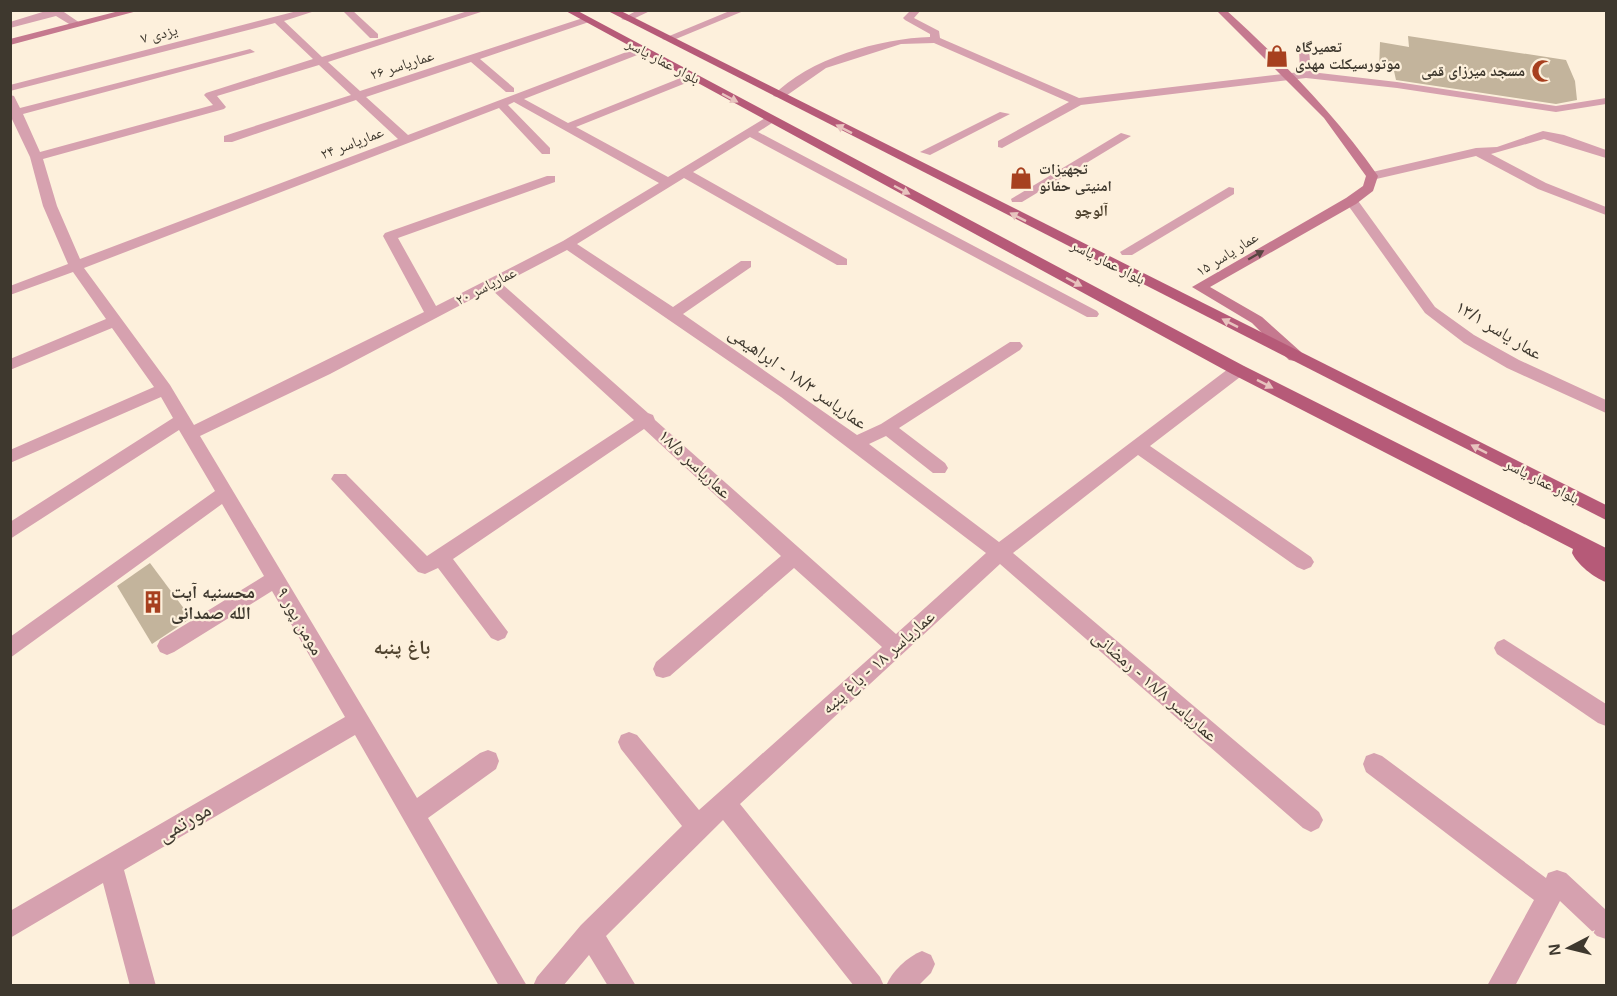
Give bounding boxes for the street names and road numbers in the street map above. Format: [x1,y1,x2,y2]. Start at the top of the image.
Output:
street label: یزدی ۷ [139,21,180,48]
street label: بلوار عمار یاسر [622,34,703,88]
street label: عماریاسر ۲۶ [368,46,437,84]
street label: عماریاسر ۲۴ [318,123,386,163]
street label: عمار یاسر ۱۵ [1193,228,1262,280]
street label: بلوار عمار یاسر [1067,235,1148,288]
street label: عماریاسر ۲۰ [453,263,520,309]
street label: عمار یاسر ۱۳/۱ [1452,296,1546,364]
street label: عماریاسر ۱۸/۳ - ابراهیمی [724,323,871,434]
street label: عماریاسر ۱۸/۵ [654,425,736,503]
street label: بلوار عمار یاسر [1501,454,1582,507]
street label: مومن پور ۹ [272,584,327,659]
street label: عماریاسر ۱۸ - باغ پنبه [817,606,939,719]
street label: عماریاسر ۱۸/۸ - رمضانی [1088,626,1222,747]
street label: مورتمی [153,797,216,848]

